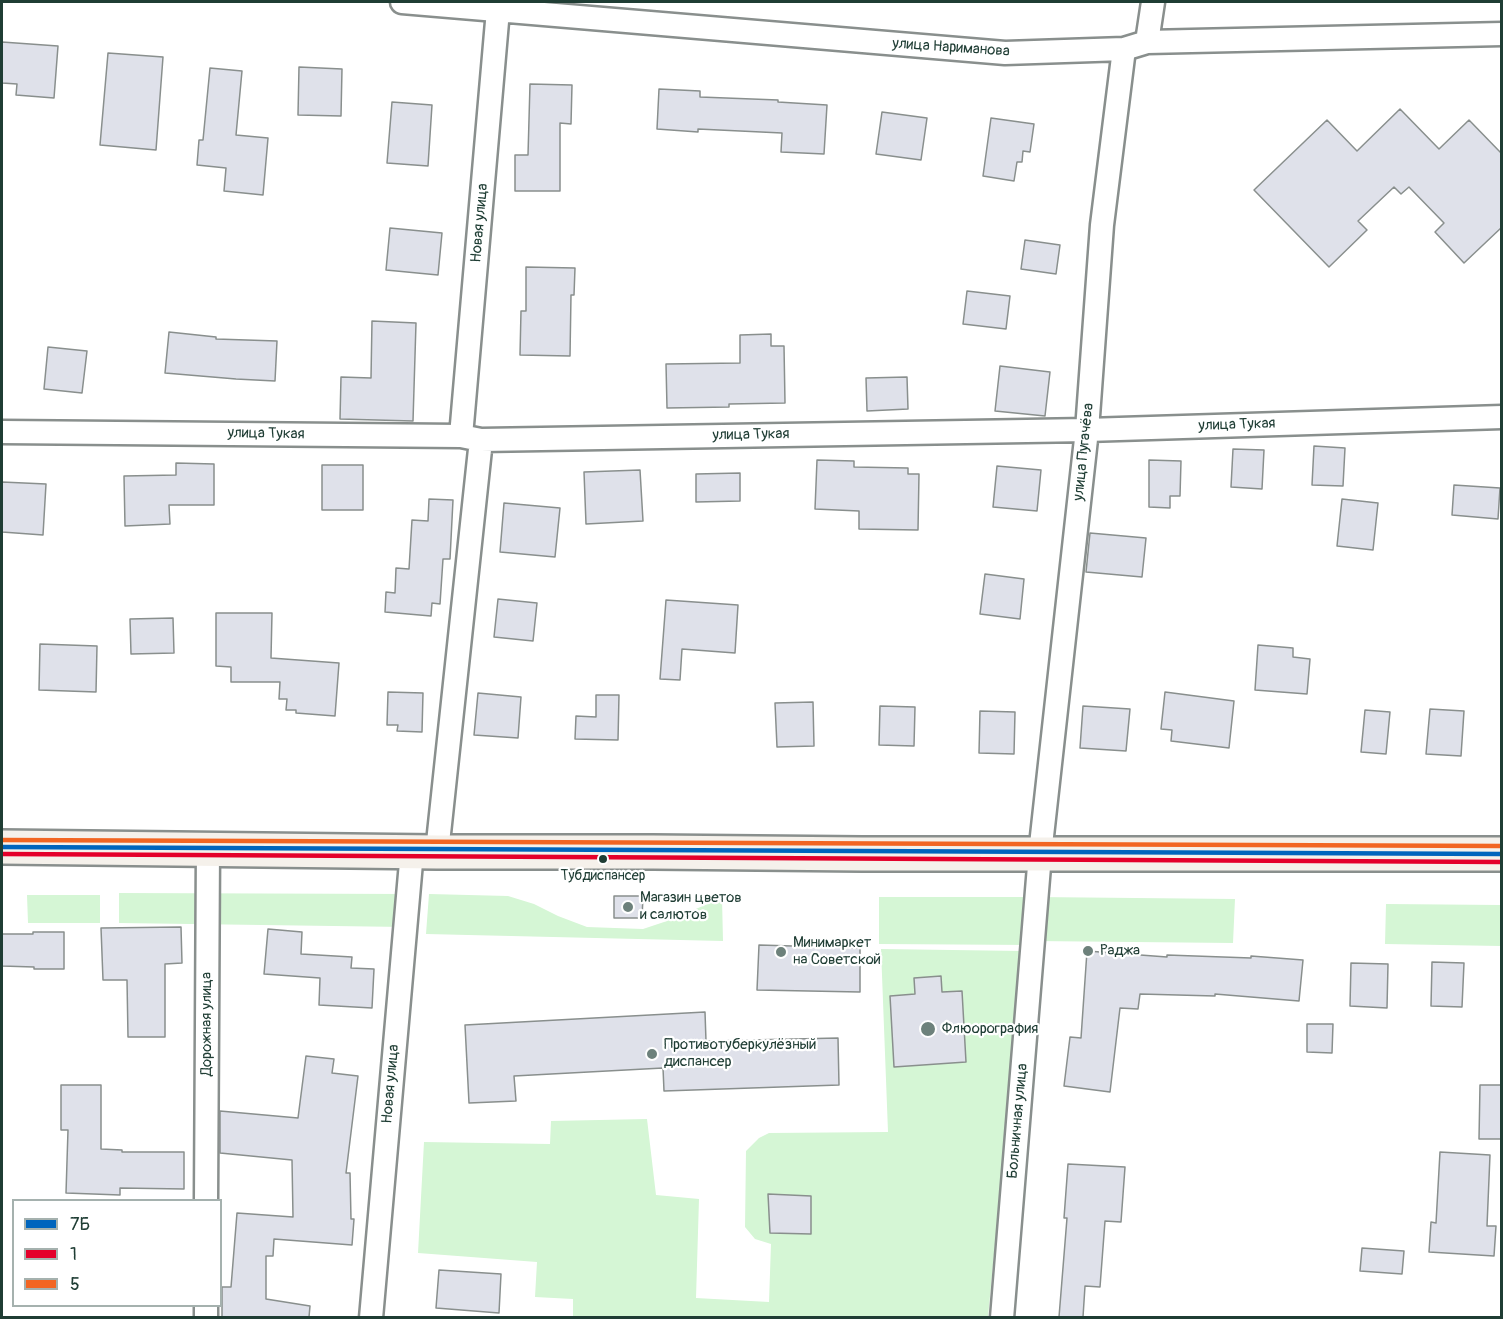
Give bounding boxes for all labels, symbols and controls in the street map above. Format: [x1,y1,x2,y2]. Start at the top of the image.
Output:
street label: улица Нариманова [892,35,1010,61]
street label: Новая улица [468,183,492,263]
street label: улица Пугачёва [1070,402,1098,502]
street label: улица Тукая [1198,415,1276,435]
street label: улица Тукая [227,424,305,444]
street label: улица Тукая [712,425,790,445]
marker: Тубдиспансер [597,853,609,865]
place label: Тубдиспансер [561,868,645,884]
place label: Магазин цветов и салютов [640,889,742,924]
marker: Магазин цветов и салютов [621,900,635,914]
place label: Минимаркет на Советской [793,934,881,969]
place label: Раджа [1100,942,1140,960]
marker: Раджа [1081,944,1095,958]
marker: Минимаркет на Советской [774,945,788,959]
street label: Дорожная улица [198,972,216,1076]
marker: Флюорография [919,1020,937,1038]
place label: Флюорография [942,1020,1038,1038]
place label: Противотуберкулёзный диспансер [664,1036,816,1071]
street label: Новая улица [379,1044,403,1124]
marker: Противотуберкулёзный диспансер [645,1047,659,1061]
street label: Больничная улица [1004,1063,1032,1179]
legend [12,1199,222,1307]
text: 7Б [70,1213,90,1236]
text: 1 [70,1243,77,1266]
text: 5 [70,1273,80,1296]

